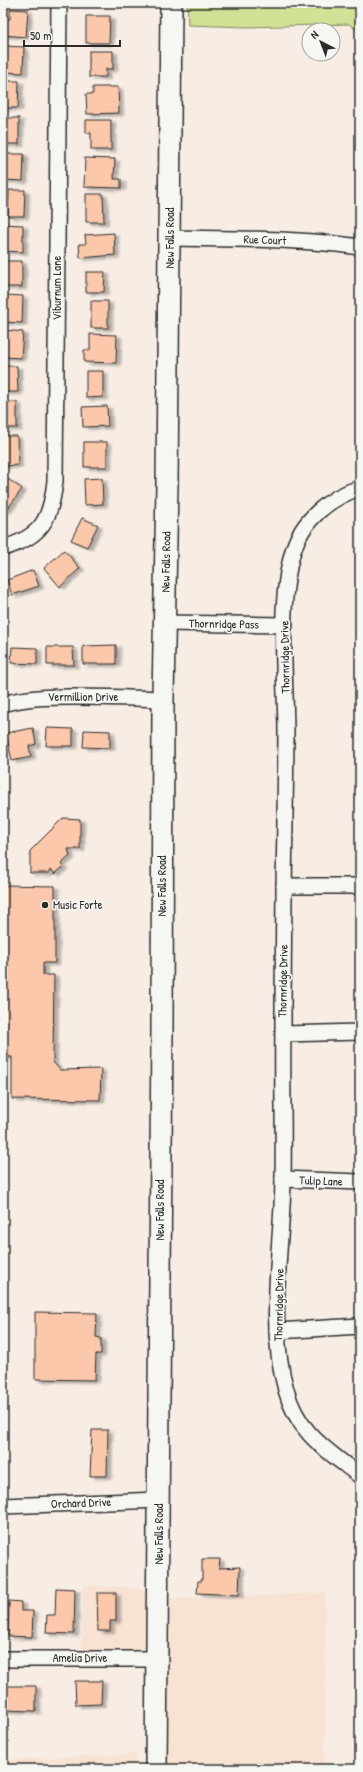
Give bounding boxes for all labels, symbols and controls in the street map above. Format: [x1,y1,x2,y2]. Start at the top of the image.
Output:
scale bar [24,22,120,48]
north arrow [301,22,341,62]
text: 50 m [30,27,51,44]
text: N [307,27,321,42]
street label: New Falls Road [161,207,178,268]
street label: Rue Court [243,230,288,249]
street label: Viburnum Lane [48,256,65,320]
street label: New Falls Road [156,531,175,593]
street label: Thornridge Pass [189,614,260,633]
street label: Thornridge Drive [275,620,294,694]
street label: Vermillion Drive [48,688,118,705]
street label: New Falls Road [153,855,170,916]
place label: Music Forte [53,896,103,913]
marker: Music Forte [40,900,50,910]
street label: Thornridge Drive [273,944,292,1018]
street label: Tulip Lane [299,1171,343,1190]
street label: New Falls Road [151,1179,168,1240]
street label: Thornridge Drive [269,1268,288,1342]
street label: Orchard Drive [51,1493,112,1512]
street label: New Falls Road [150,1503,167,1564]
street label: Amelia Drive [53,1649,108,1666]

